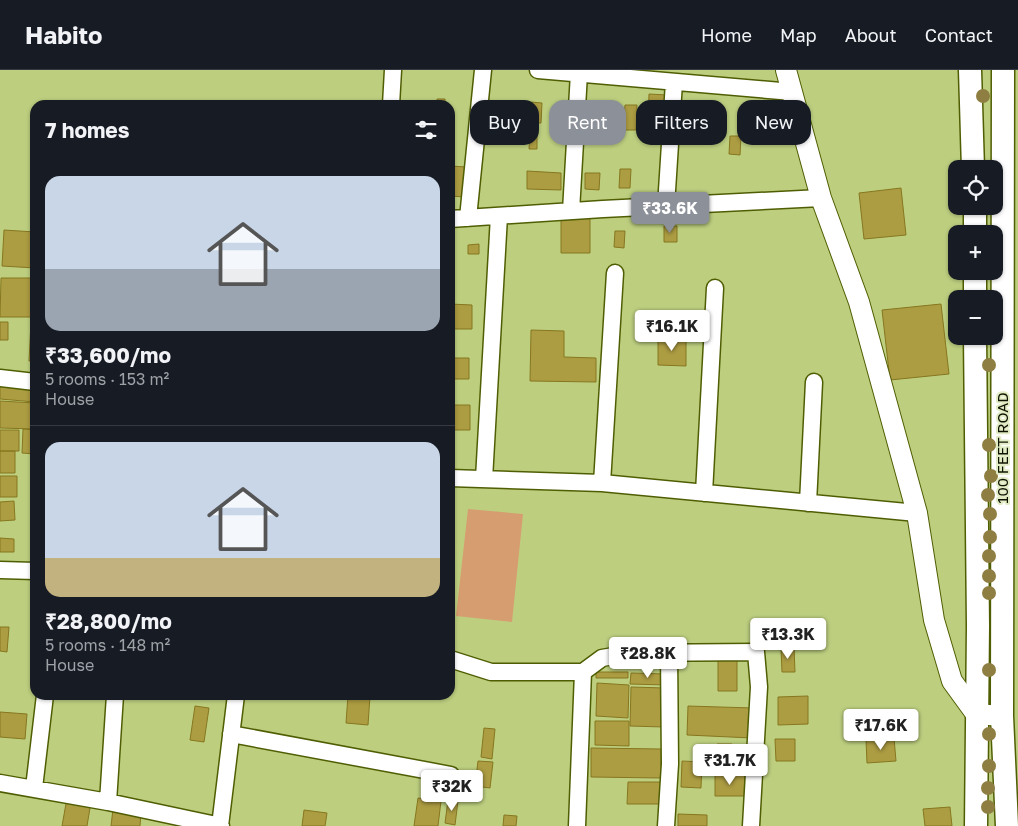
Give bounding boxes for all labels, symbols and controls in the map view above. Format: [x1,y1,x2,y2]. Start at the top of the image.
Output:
text: Habito [25,20,103,49]
text: Home [701,24,752,46]
text: Map [780,24,817,46]
text: About [845,24,897,46]
text: Contact [925,24,993,46]
chip: Buy [470,100,539,145]
chip: Rent [549,100,626,145]
chip: Filters [636,100,727,145]
chip: New [737,100,811,145]
icon: filters [412,116,440,144]
text: 7 homes [45,117,130,143]
map controls [948,160,1003,345]
button: locate [948,160,1003,215]
pin: ₹33.6K [629,191,711,234]
text: ₹33.6K [642,198,698,218]
icon: home [198,209,288,299]
button: + [948,225,1003,280]
button: − [948,290,1003,345]
pin: ₹16.1K [631,310,713,352]
text: ₹16.1K [646,316,698,336]
text: ₹33,600/mo [45,342,171,368]
text: 5 rooms · 153 m² [45,369,169,389]
text: House [45,389,94,409]
street label: 100 FEET ROAD [993,392,1011,504]
icon: home [198,474,288,564]
text: ₹28,800/mo [45,608,172,634]
pin: ₹13.3K [747,618,829,660]
text: ₹13.3K [761,624,815,644]
text: 5 rooms · 148 m² [45,635,170,655]
pin: ₹28.8K [607,636,689,679]
text: ₹28.8K [620,643,676,663]
text: House [45,655,94,675]
pin: ₹17.6K [840,708,922,751]
text: ₹17.6K [855,715,908,735]
pin: ₹31.7K [689,744,771,786]
text: ₹31.7K [704,750,756,770]
pin: ₹32K [422,770,482,812]
text: ₹32K [432,776,472,796]

